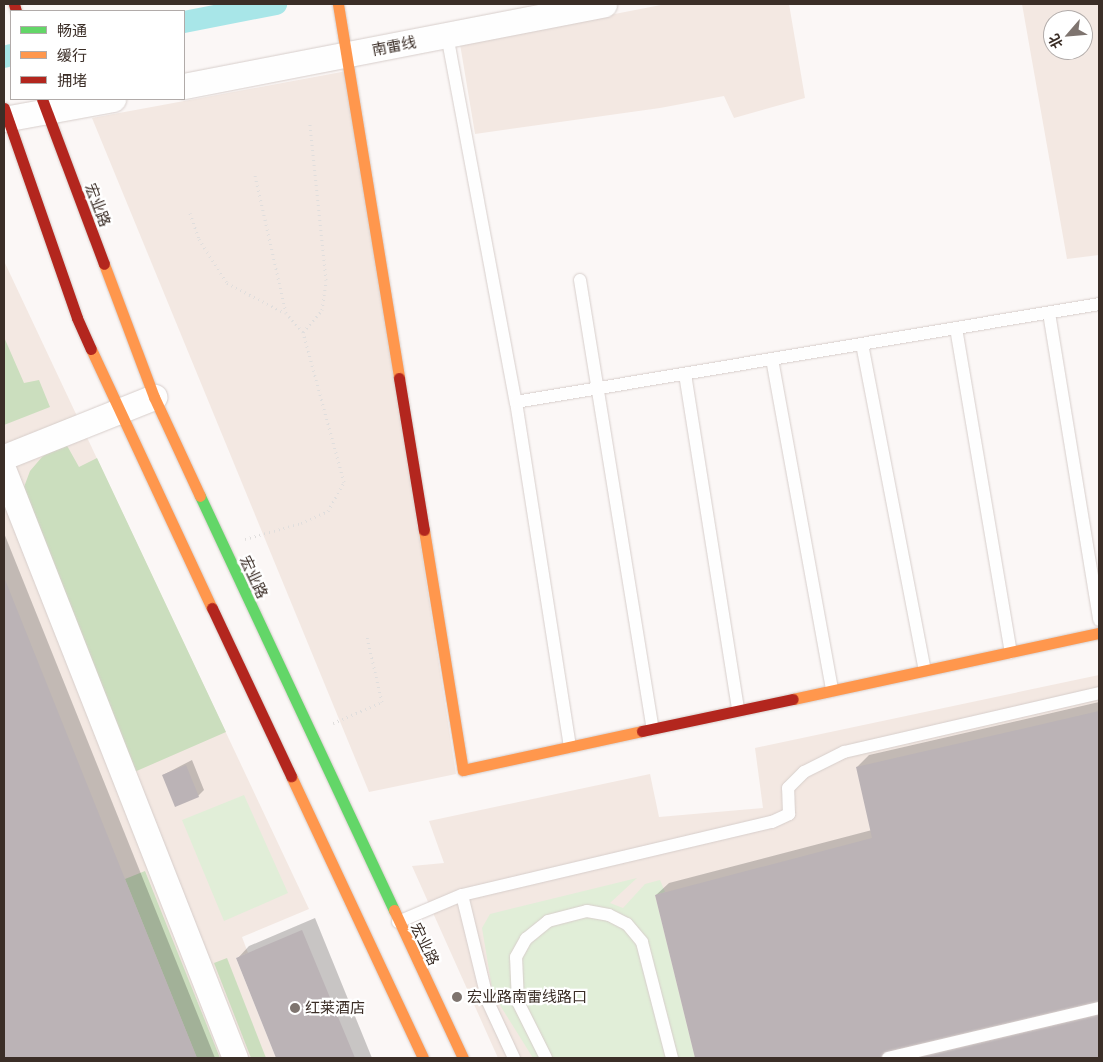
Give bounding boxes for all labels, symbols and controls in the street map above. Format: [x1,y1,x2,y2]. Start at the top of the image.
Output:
legend [10,10,185,100]
north arrow [1043,10,1093,60]
text: 畅通 [57,21,87,40]
text: 北 [1044,31,1067,52]
street label: 南雷线 [370,33,418,59]
text: 缓行 [57,46,87,65]
text: 拥堵 [57,71,87,90]
street label: 宏业路 [82,181,114,229]
street label: 宏业路 [236,553,272,601]
street label: 宏业路 [407,920,443,968]
place label: 宏业路南雷线路口 [467,988,587,1006]
marker: 宏业路南雷线路口 [451,991,463,1003]
place label: 红莱酒店 [305,999,365,1017]
marker: 红莱酒店 [289,1002,301,1014]

